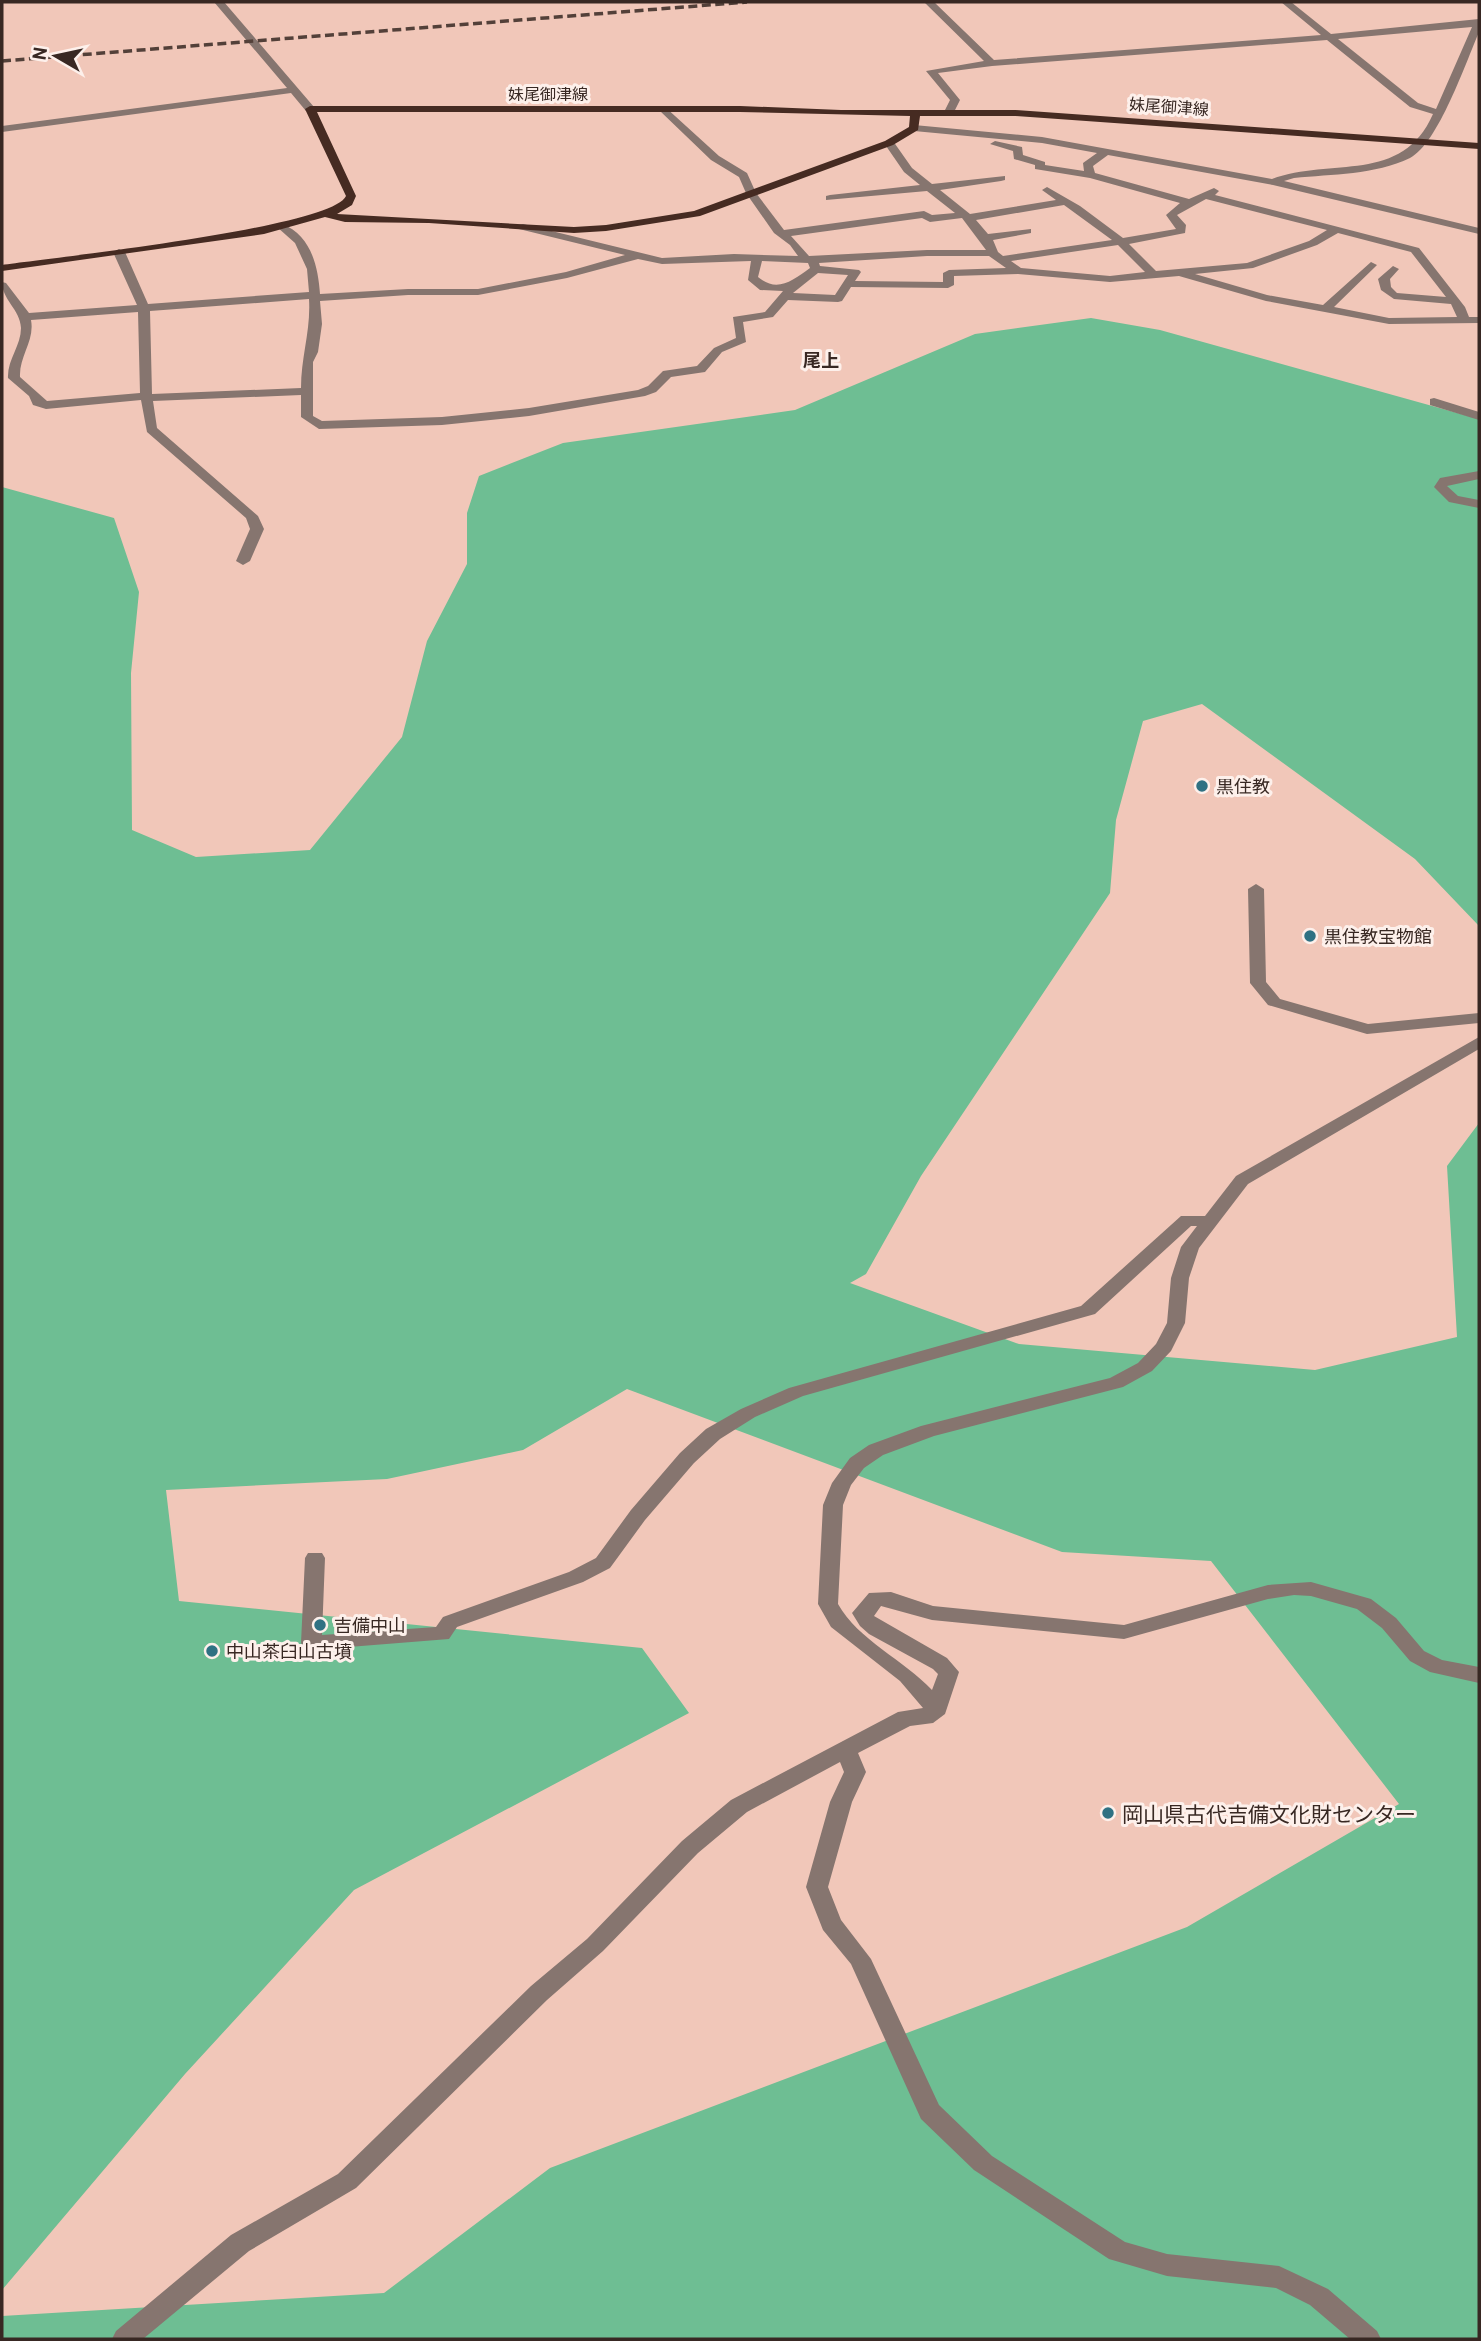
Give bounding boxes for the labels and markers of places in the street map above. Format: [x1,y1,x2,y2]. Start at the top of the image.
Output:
place label: 黒住教 [1216,775,1270,797]
marker: 黒住教 [1194,778,1210,794]
place label: 黒住教宝物館 [1324,925,1432,947]
marker: 黒住教宝物館 [1302,928,1318,944]
place label: 吉備中山 [334,1614,406,1636]
marker: 吉備中山 [312,1617,328,1633]
place label: 中山茶臼山古墳 [226,1640,352,1662]
marker: 中山茶臼山古墳 [204,1643,220,1659]
place label: 岡山県古代吉備文化財センター [1122,1801,1416,1826]
marker: 岡山県古代吉備文化財センター [1100,1805,1116,1821]

